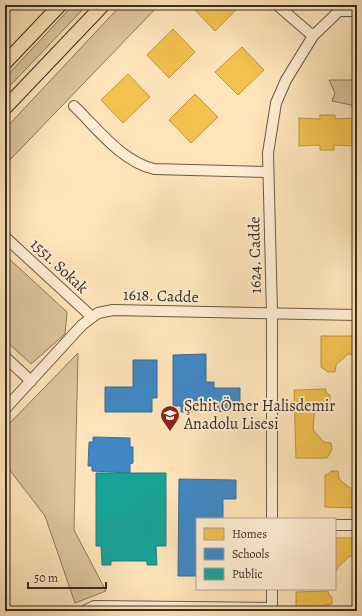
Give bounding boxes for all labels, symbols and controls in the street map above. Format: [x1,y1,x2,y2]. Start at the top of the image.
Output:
street label: 1624. Cadde [243,216,267,294]
street label: 1551. Sokak [25,234,93,298]
street label: 1618. Cadde [123,284,199,308]
place label: Şehit Ömer Halisdemir Anadolu Lisesi [183,395,335,435]
school or university icon: Şehit Ömer Halisdemir Anadolu Lisesi [159,404,181,432]
legend [196,518,336,590]
text: Homes [232,526,267,542]
text: Schools [232,546,269,562]
scale bar [28,564,106,590]
text: Public [232,566,263,582]
text: 50 m [34,570,58,586]

